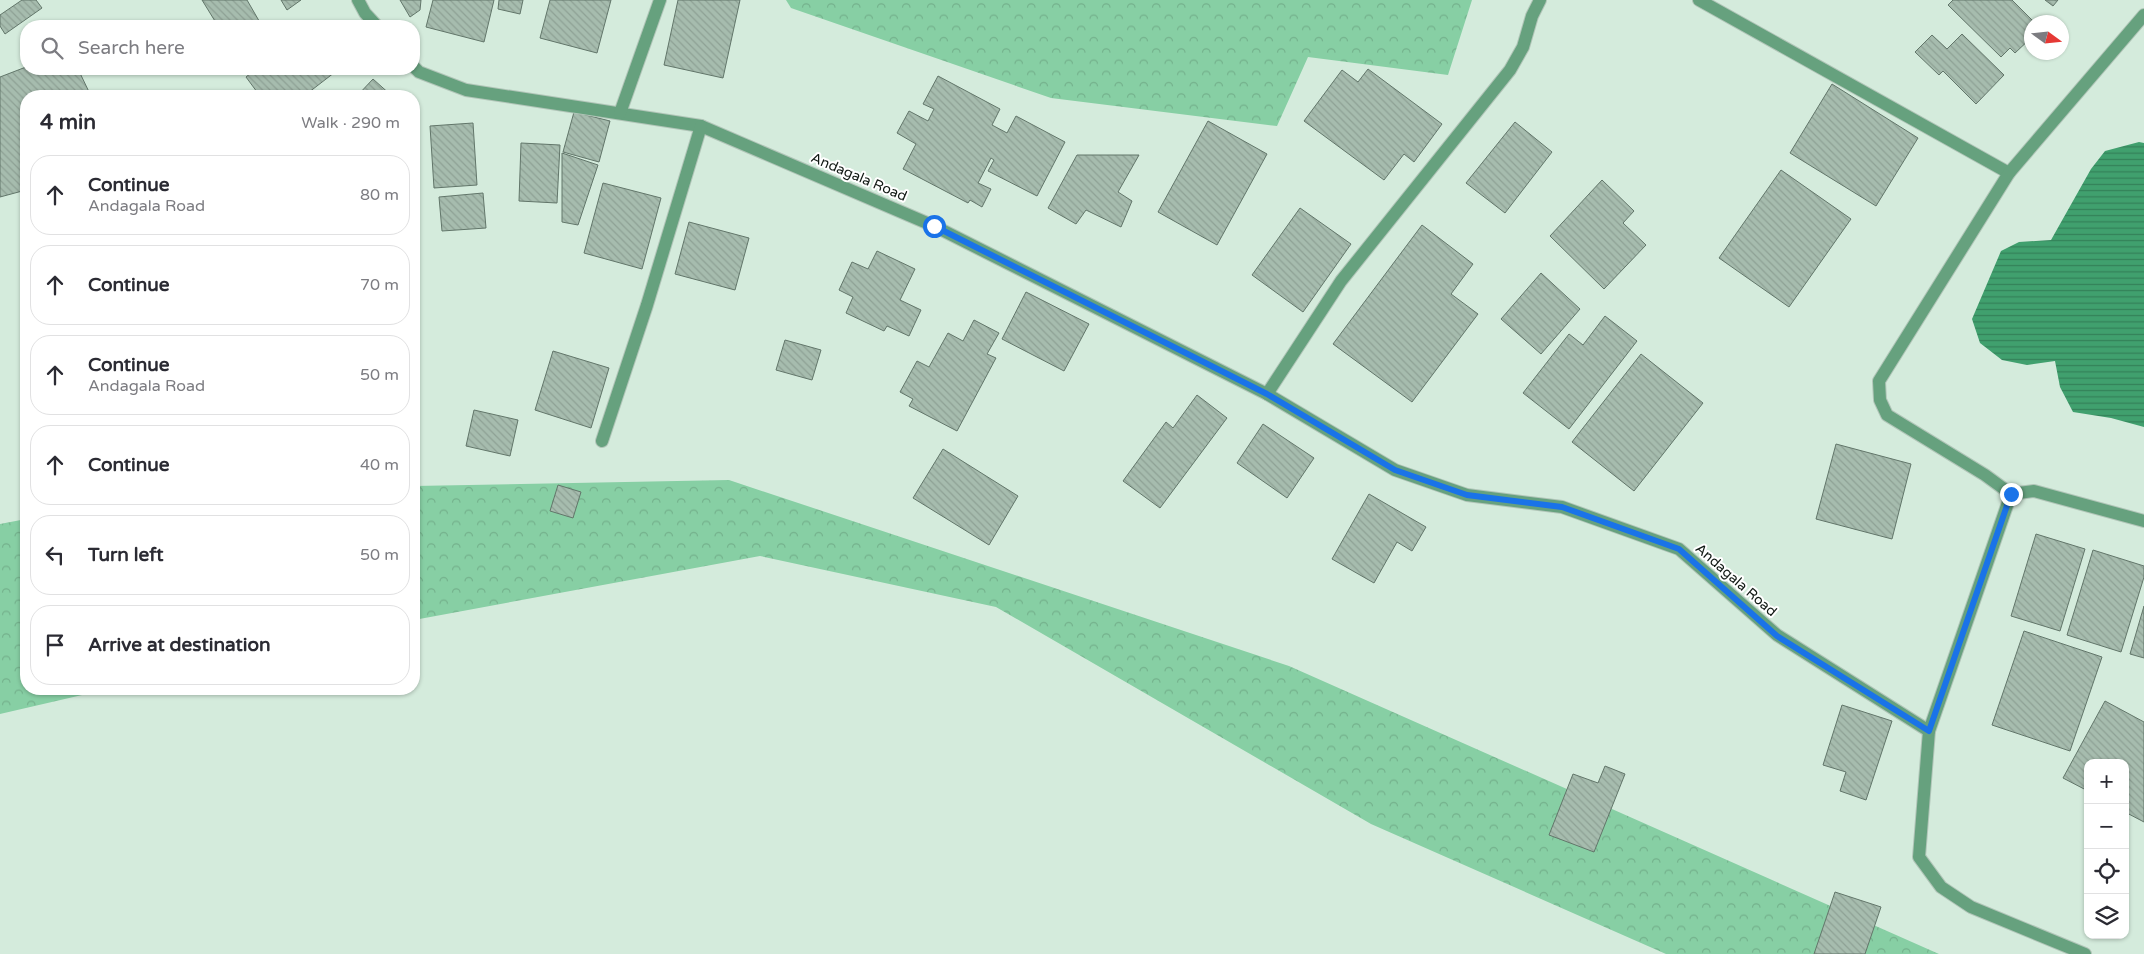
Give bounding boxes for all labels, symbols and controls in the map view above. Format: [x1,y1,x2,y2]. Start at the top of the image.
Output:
north arrow [2024,15,2069,60]
search box [20,20,420,75]
icon: search [38,34,66,62]
text: Search here [78,37,185,59]
text: 4 min [40,110,96,135]
text: Walk · 290 m [301,113,400,133]
street label: Andagala Road [809,149,909,205]
text: Continue [88,174,170,196]
icon: ahead [41,181,69,209]
text: 80 m [360,185,399,205]
text: Andagala Road [88,196,205,216]
route start [923,215,946,238]
icon: ahead [41,271,69,299]
text: Continue [88,274,170,296]
text: 70 m [360,275,399,295]
text: Continue [88,354,170,376]
icon: ahead [41,361,69,389]
text: 50 m [360,365,399,385]
text: Andagala Road [88,376,205,396]
icon: ahead [41,451,69,479]
text: Continue [88,454,170,476]
text: 40 m [360,455,399,475]
route end [2000,483,2023,506]
street label: Andagala Road [1692,540,1780,620]
icon: left [41,541,69,569]
text: Turn left [88,544,164,566]
text: 50 m [360,545,399,565]
icon: arrive [41,631,69,659]
text: Arrive at destination [88,634,271,656]
map controls [2084,759,2129,939]
button: + [2084,759,2129,804]
button: − [2084,804,2129,849]
button: locate [2084,849,2129,894]
button: layers [2084,894,2129,939]

